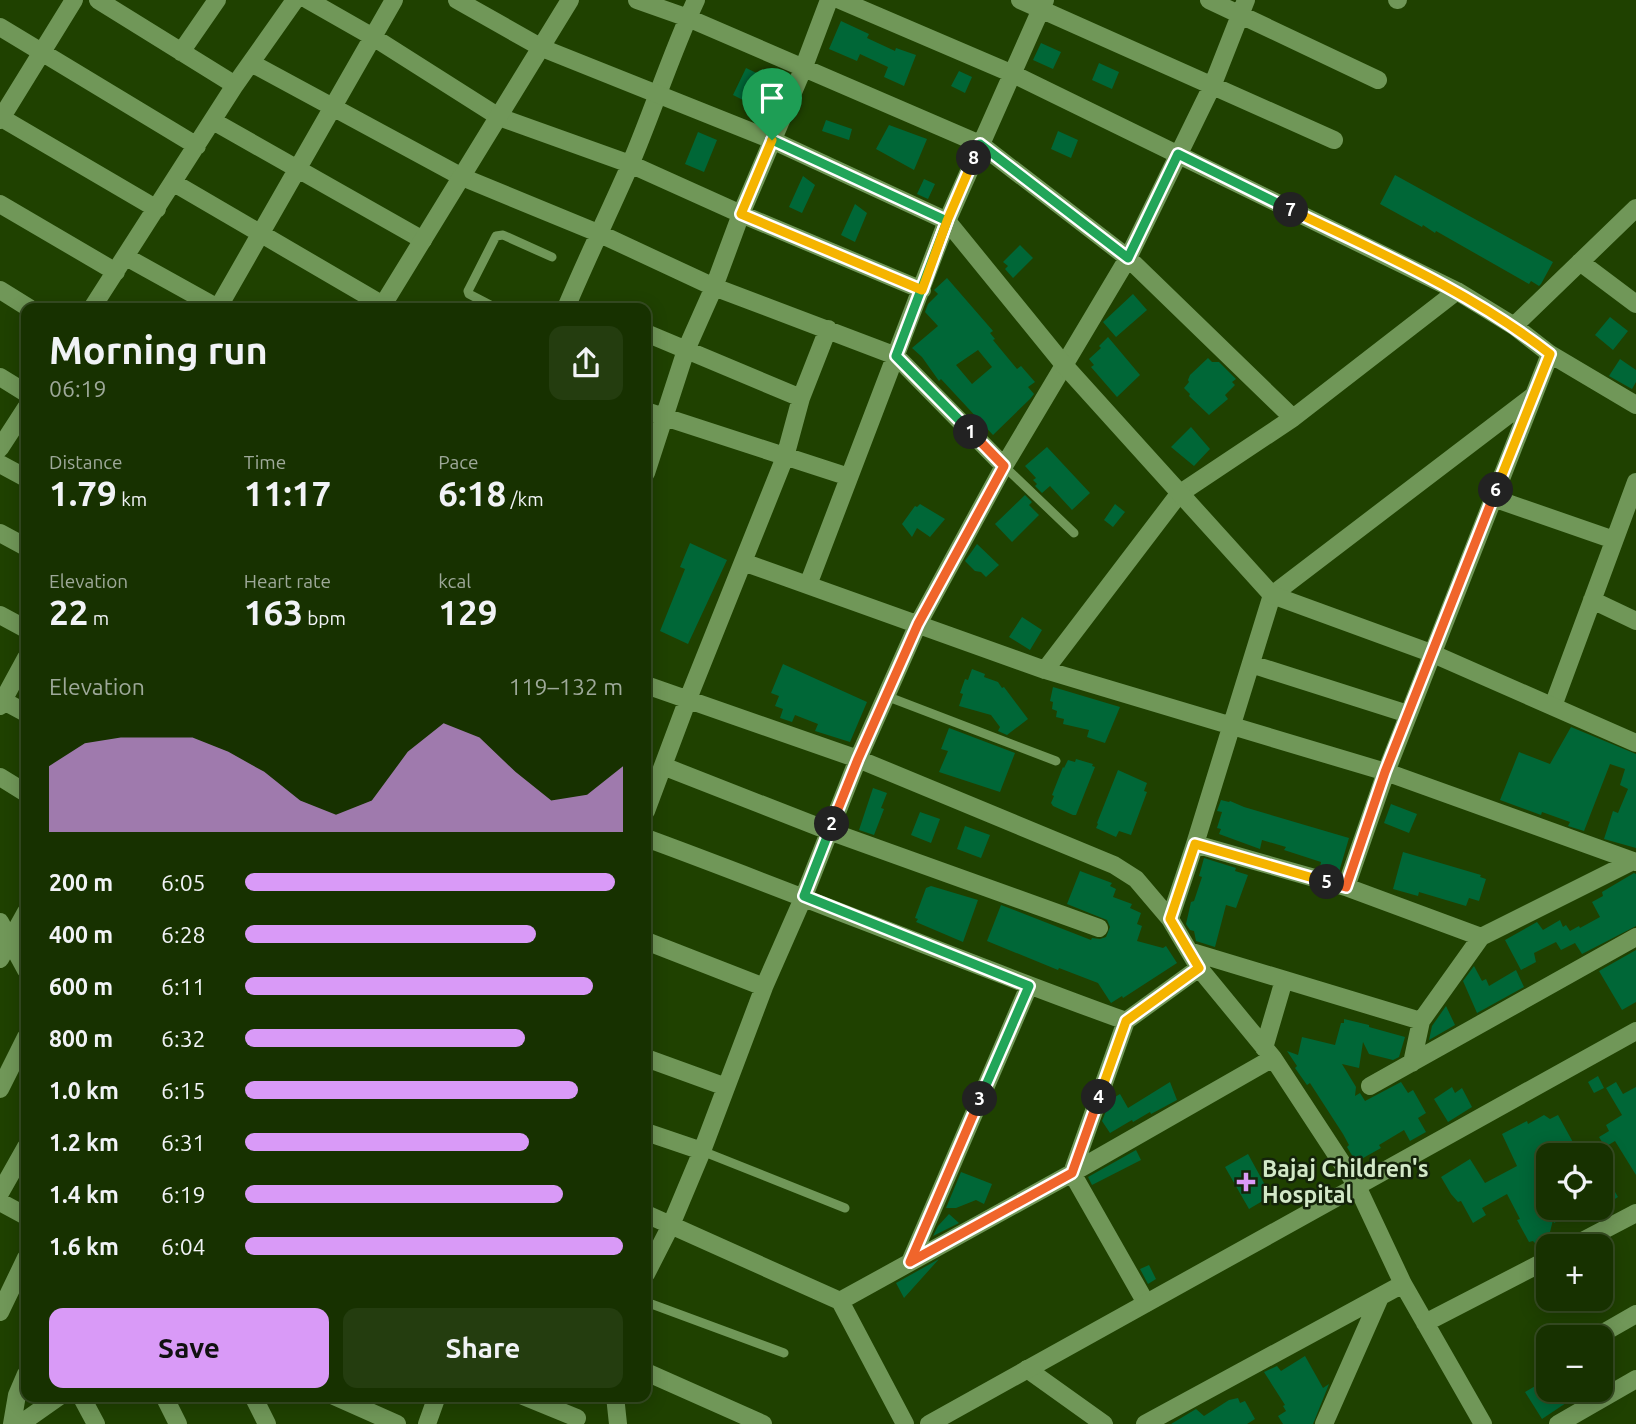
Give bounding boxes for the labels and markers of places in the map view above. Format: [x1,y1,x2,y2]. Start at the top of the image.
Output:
pin [742,68,802,140]
pin: 8 [956,140,992,176]
pin: 7 [1274,192,1308,228]
pin: 1 [954,414,988,450]
pin: 6 [1478,472,1514,508]
pin: 2 [814,806,850,842]
pin: 5 [1310,864,1344,900]
pin: 4 [1082,1080,1116,1114]
pin: 3 [962,1082,998,1116]
place label: Bajaj Children's Hospital [1262,1156,1429,1207]
marker: Bajaj Children's Hospital [1236,1172,1256,1192]

